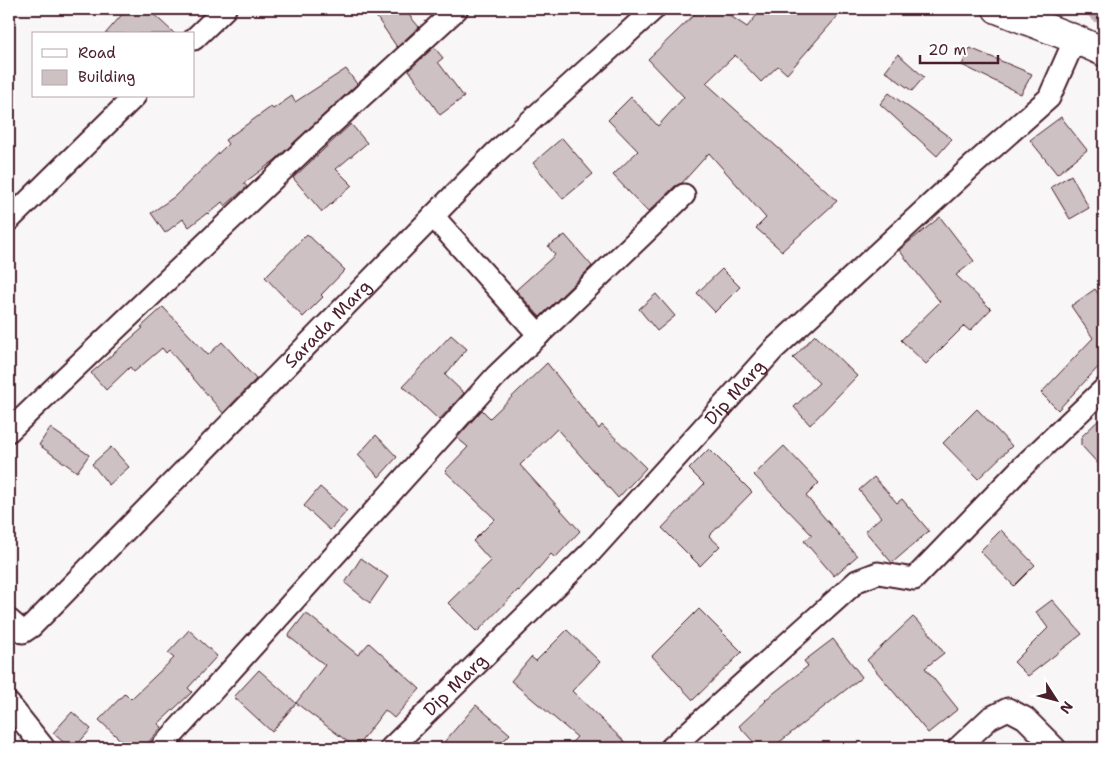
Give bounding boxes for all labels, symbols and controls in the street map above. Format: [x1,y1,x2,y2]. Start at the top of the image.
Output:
legend [32,32,195,98]
scale bar [920,32,998,64]
text: 20 m [928,40,967,60]
text: Road [78,43,116,63]
text: Building [78,67,135,87]
street label: Sarada Marg [279,274,376,373]
street label: Dip Marg [699,355,771,430]
street label: Dip Marg [418,648,492,722]
north arrow [1030,674,1080,724]
text: N [1056,698,1077,717]

